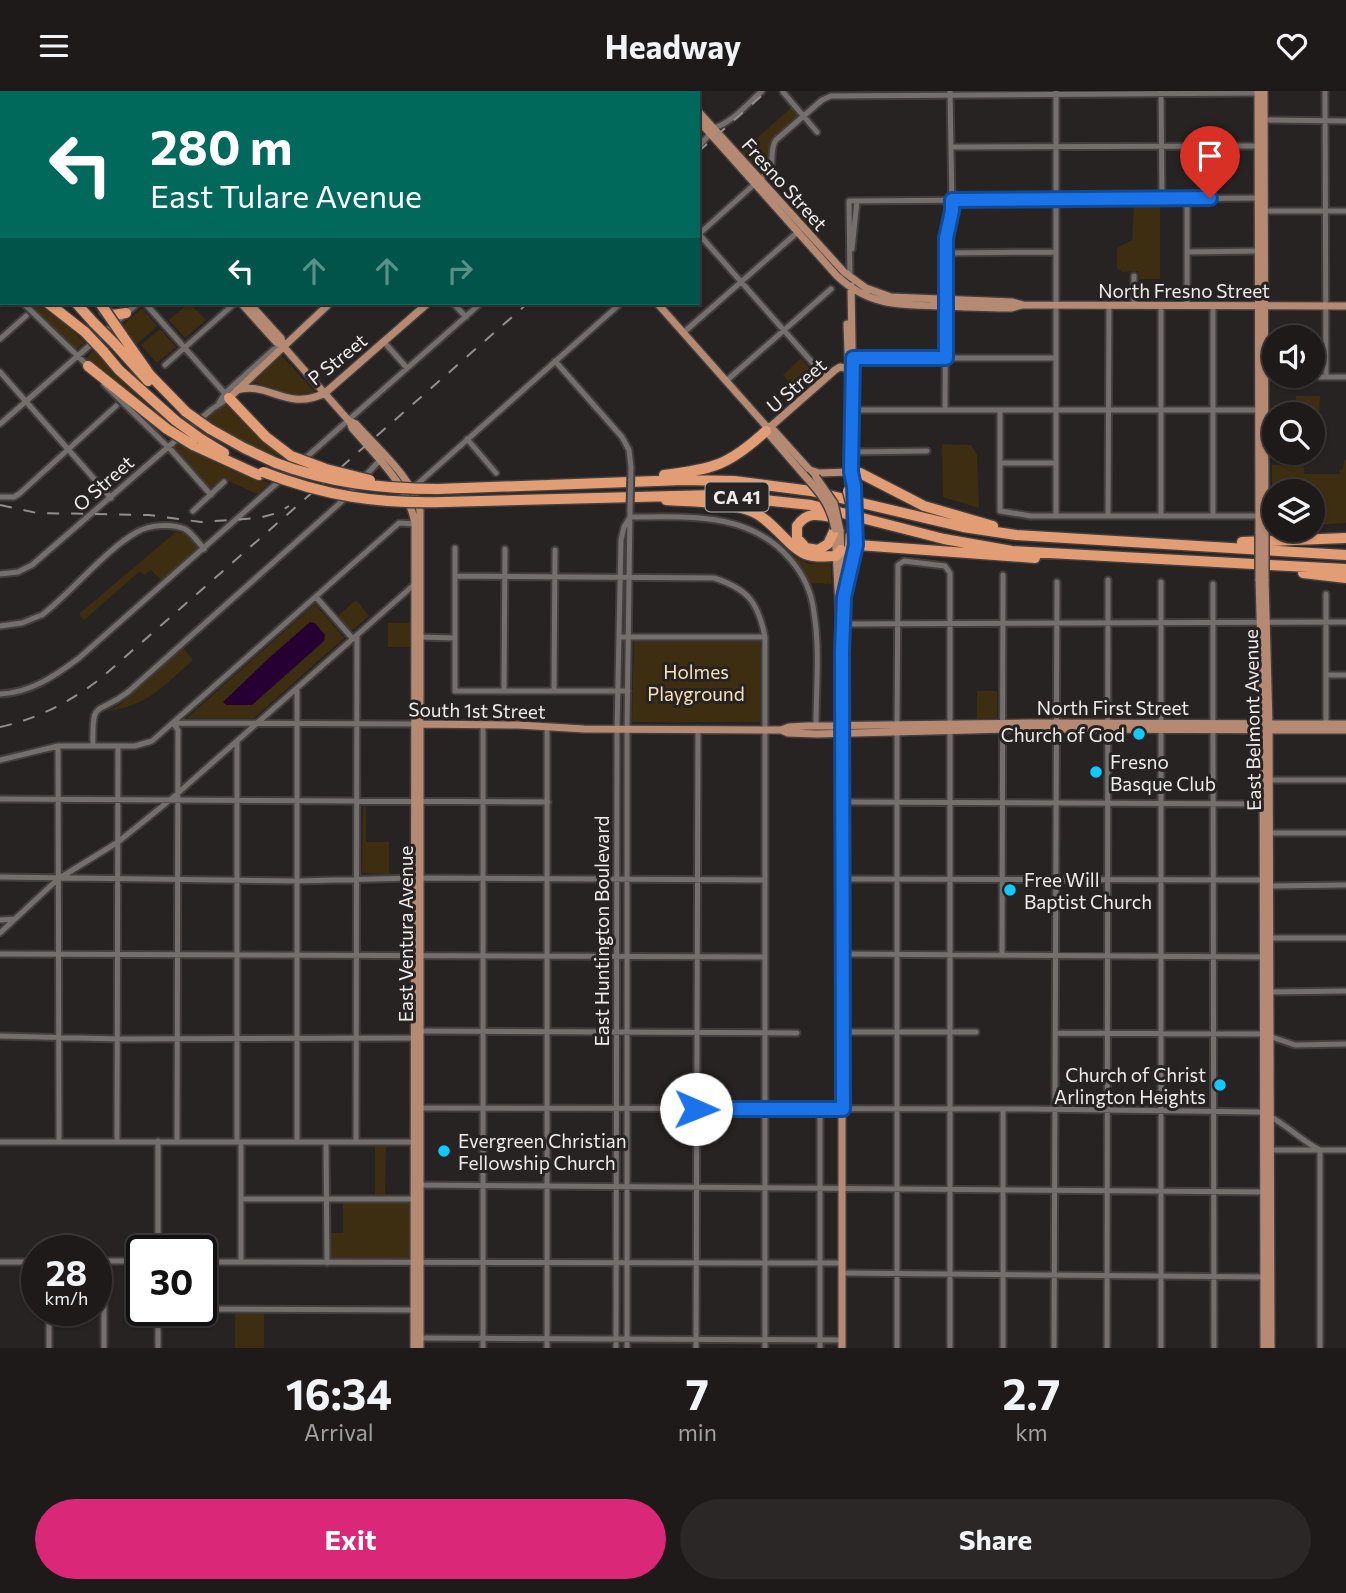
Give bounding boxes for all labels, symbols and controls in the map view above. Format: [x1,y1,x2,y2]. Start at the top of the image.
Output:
text: Headway [605,26,741,66]
icon: menu [35,27,73,65]
icon: heart [1273,27,1311,65]
text: 280 m [150,115,293,175]
icon: left [35,119,126,210]
pin [1180,126,1240,198]
street label: Fresno Street [738,133,833,235]
icon: arrive [1191,137,1229,175]
text: East Tulare Avenue [150,175,422,215]
icon: left [222,252,260,290]
icon: ahead [295,252,333,290]
icon: ahead [368,252,406,290]
icon: right [441,252,479,290]
street label: North Fresno Street [1098,279,1270,302]
map controls [1262,325,1325,542]
button: sound [1262,325,1325,388]
street label: P Street [303,328,371,390]
street label: U Street [762,353,831,417]
button: search [1262,402,1325,465]
street label: O Street [68,450,138,516]
button: layers [1262,479,1325,542]
road number: CA 41 [706,483,768,511]
street label: East Belmont Avenue [1239,629,1265,811]
park label: Holmes Playground [647,660,745,705]
street label: North First Street [1037,696,1189,719]
street label: South 1st Street [408,697,546,723]
place label: Church of God [1001,723,1125,746]
marker: Church of God [1131,726,1147,742]
place label: Fresno Basque Club [1110,750,1216,795]
marker: Fresno Basque Club [1088,764,1104,780]
street label: East Huntington Boulevard [590,816,613,1046]
street label: East Ventura Avenue [394,846,417,1022]
place label: Free Will Baptist Church [1024,868,1152,913]
marker: Free Will Baptist Church [1002,882,1018,898]
place label: Church of Christ Arlington Heights [1054,1063,1206,1108]
position arrow [659,1072,733,1146]
marker: Church of Christ Arlington Heights [1212,1077,1228,1093]
place label: Evergreen Christian Fellowship Church [458,1129,627,1174]
marker: Evergreen Christian Fellowship Church [436,1143,452,1159]
speed limit sign: 30 [126,1235,217,1326]
text: 28 [46,1250,87,1293]
text: km/h [45,1287,88,1309]
text: 16:34 [286,1367,392,1419]
text: 7 [686,1367,709,1419]
text: 2.7 [1003,1367,1060,1419]
text: Arrival [304,1418,374,1446]
text: min [678,1418,717,1446]
text: km [1015,1418,1048,1446]
button: Exit [35,1499,666,1579]
button: Share [680,1499,1311,1579]

